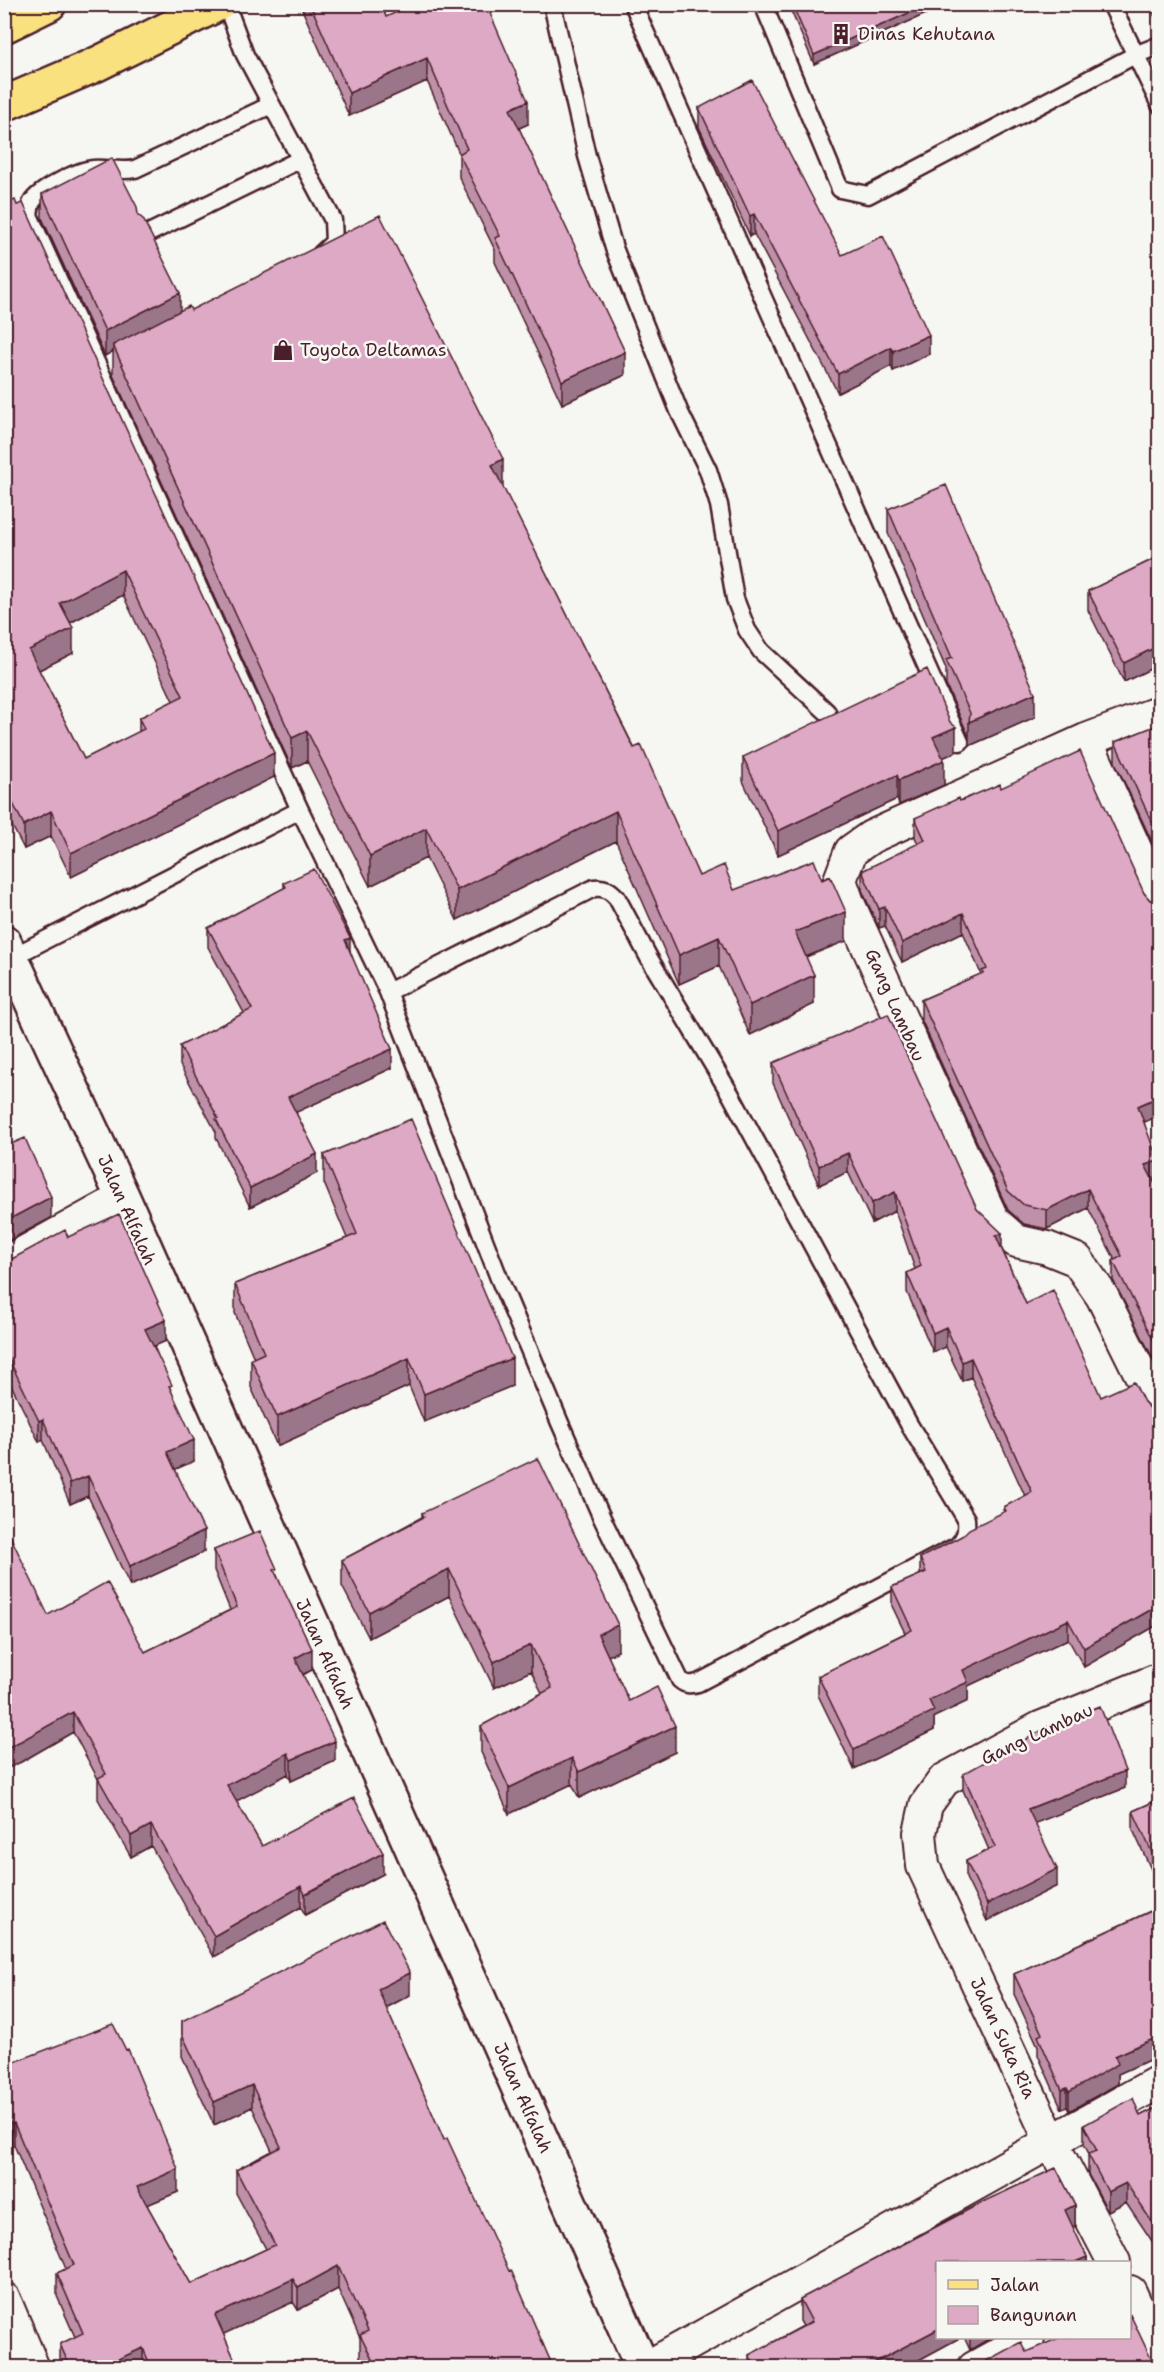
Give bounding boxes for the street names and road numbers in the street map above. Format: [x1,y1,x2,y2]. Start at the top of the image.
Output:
street label: Gang Lambau [859,945,931,1065]
street label: Jalan Alfalah [92,1151,162,1269]
street label: Jalan Alfalah [290,1595,360,1713]
street label: Gang Lambau [977,1698,1097,1770]
street label: Jalan Suka Ria [964,1974,1042,2102]
street label: Jalan Alfalah [488,2039,558,2157]

